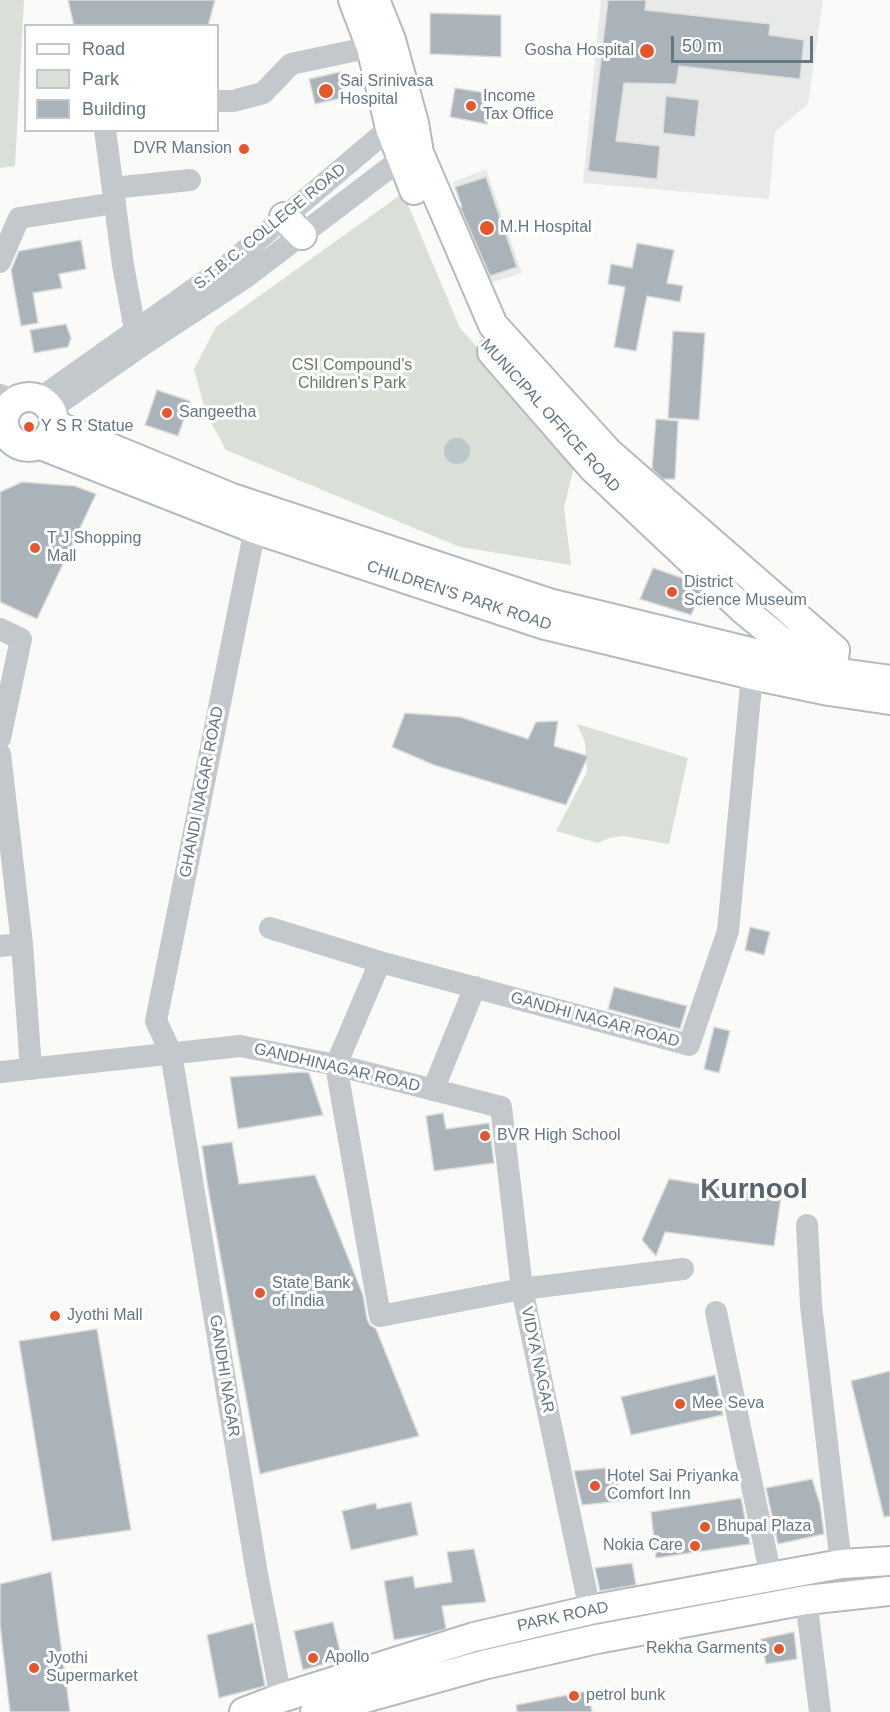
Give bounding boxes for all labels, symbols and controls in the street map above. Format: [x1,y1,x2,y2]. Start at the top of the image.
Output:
legend [24,24,219,132]
scale bar [674,24,816,62]
text: 50 m [682,36,722,56]
text: Road [82,39,125,59]
place label: Gosha Hospital [525,41,634,61]
marker: Gosha Hospital [638,42,656,60]
text: Park [82,69,119,89]
place label: Sai Srinivasa Hospital [340,72,433,110]
marker: Sai Srinivasa Hospital [317,82,335,100]
place label: Income Tax Office [483,87,554,125]
text: Building [82,99,146,119]
marker: Income Tax Office [464,99,478,113]
place label: DVR Mansion [133,139,232,159]
marker: DVR Mansion [237,142,251,156]
street label: S.T.B.C. COLLEGE ROAD [190,160,350,294]
place label: M.H Hospital [500,218,592,238]
marker: M.H Hospital [478,219,496,237]
street label: MUNICIPAL OFFICE ROAD [476,335,624,497]
park label: CSI Compound's Children's Park [292,356,412,394]
place label: Sangeetha [179,403,256,423]
marker: Sangeetha [160,406,174,420]
place label: Y S R Statue [41,417,133,437]
marker: Y S R Statue [22,420,36,434]
place label: T J Shopping Mall [47,529,141,567]
marker: T J Shopping Mall [28,541,42,555]
street label: CHILDREN'S PARK ROAD [364,557,554,635]
place label: District Science Museum [684,573,807,611]
marker: District Science Museum [665,585,679,599]
street label: GHANDI NAGAR ROAD [176,705,228,879]
street label: GANDHI NAGAR ROAD [508,988,682,1052]
street label: GANDHINAGAR ROAD [252,1040,422,1096]
place label: BVR High School [497,1126,621,1146]
marker: BVR High School [478,1129,492,1143]
district label: Kurnool [700,1173,808,1207]
place label: State Bank of India [272,1274,350,1312]
marker: State Bank of India [253,1286,267,1300]
street label: VIDYA NAGAR [516,1305,558,1415]
place label: Jyothi Mall [67,1306,143,1326]
marker: Jyothi Mall [48,1309,62,1323]
street label: GANDHI NAGAR [205,1313,243,1439]
place label: Mee Seva [692,1394,764,1414]
marker: Mee Seva [673,1397,687,1411]
place label: Hotel Sai Priyanka Comfort Inn [607,1467,739,1505]
marker: Hotel Sai Priyanka Comfort Inn [588,1479,602,1493]
place label: Bhupal Plaza [717,1517,811,1537]
marker: Bhupal Plaza [698,1520,712,1534]
place label: Nokia Care [603,1536,683,1556]
marker: Nokia Care [688,1539,702,1553]
street label: PARK ROAD [515,1598,611,1636]
place label: Rekha Garments [646,1639,767,1659]
marker: Rekha Garments [772,1642,786,1656]
place label: Apollo [325,1648,369,1668]
place label: Jyothi Supermarket [46,1649,138,1687]
marker: Apollo [306,1651,320,1665]
marker: Jyothi Supermarket [27,1661,41,1675]
place label: petrol bunk [586,1686,665,1706]
marker: petrol bunk [567,1689,581,1703]

